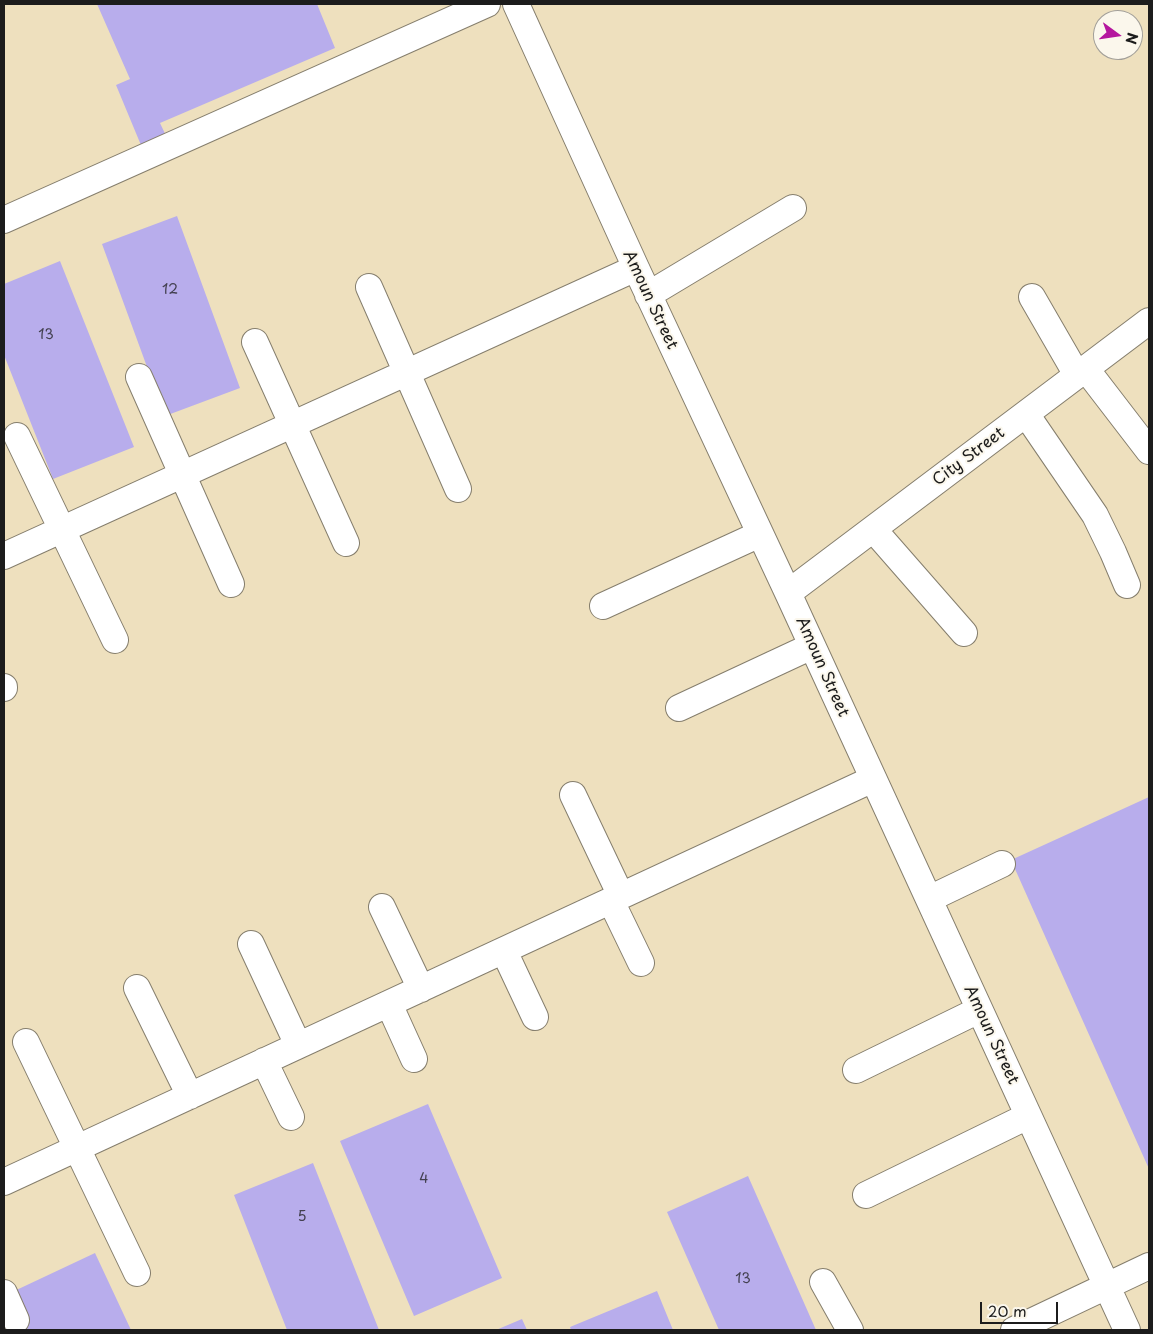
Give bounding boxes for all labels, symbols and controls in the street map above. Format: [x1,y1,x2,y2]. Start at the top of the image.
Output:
north arrow [1093,10,1143,60]
text: N [1121,31,1144,46]
street label: Amoun Street [619,247,681,353]
house number: 12 [162,282,178,298]
house number: 13 [38,327,54,343]
street label: City Street [929,424,1009,490]
street label: Amoun Street [791,614,853,720]
street label: Amoun Street [960,982,1022,1088]
house number: 4 [419,1171,429,1187]
house number: 5 [297,1209,307,1225]
house number: 13 [735,1271,751,1287]
scale bar [983,1292,1060,1324]
text: 20 m [988,1299,1027,1322]

